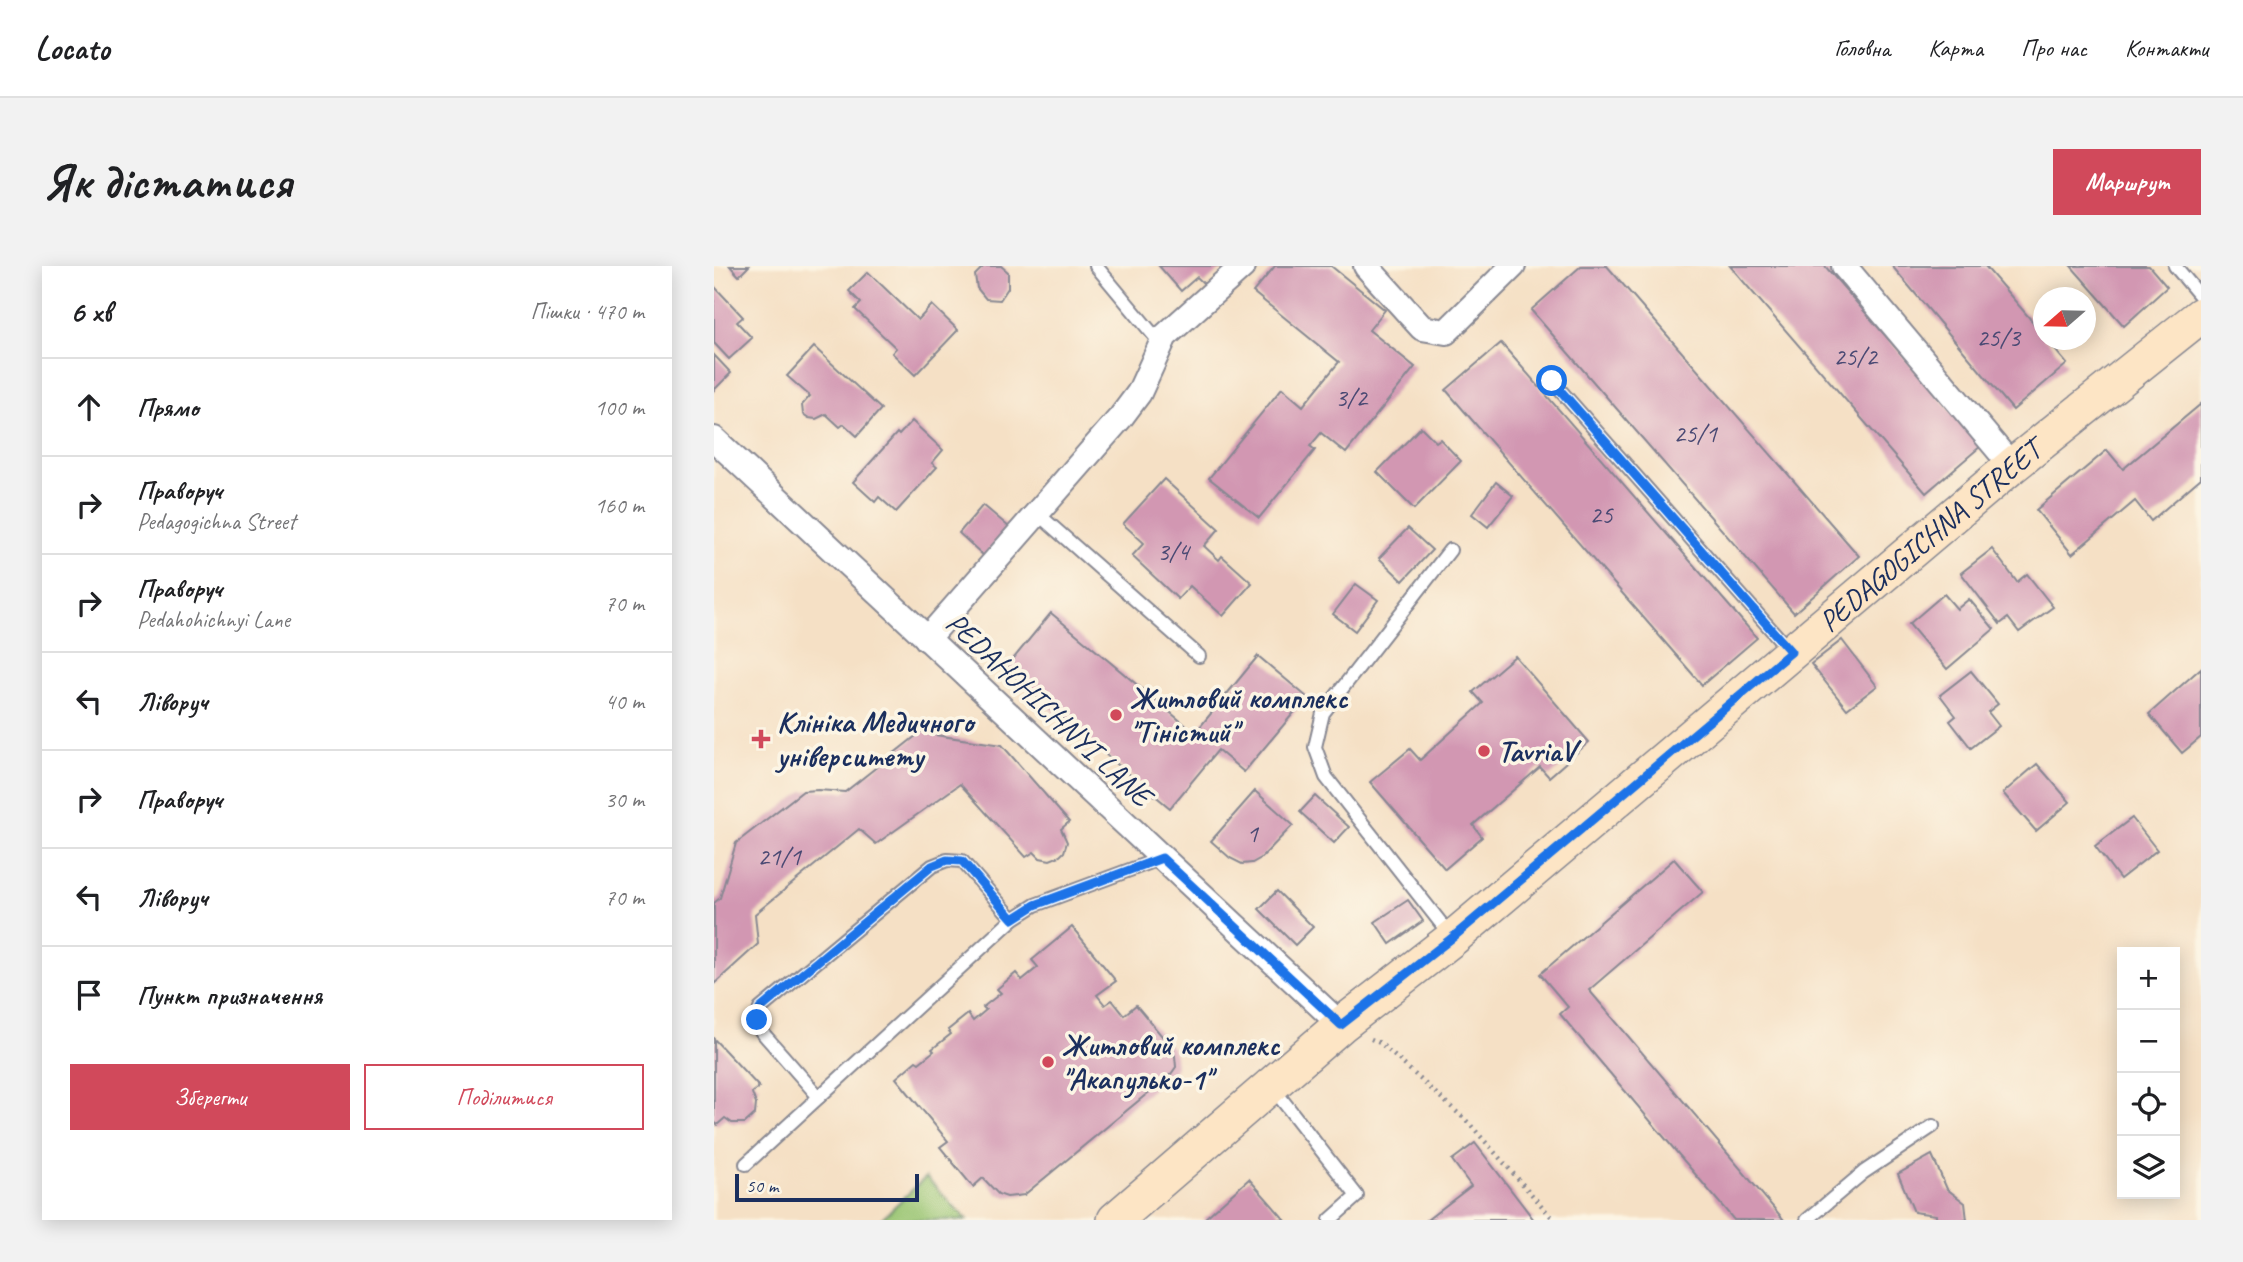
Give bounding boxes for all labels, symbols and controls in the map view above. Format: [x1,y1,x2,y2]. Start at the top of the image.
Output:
text: Locato [35,27,109,69]
text: Головна [1834,33,1890,63]
text: Карта [1928,33,1983,63]
text: Про нас [2021,33,2087,63]
text: Контакти [2125,33,2208,63]
button: Маршрут [2053,149,2201,215]
text: Як дістатися [42,151,292,213]
north arrow [2033,287,2096,350]
text: 6 хв [70,293,112,331]
text: Пішки · 470 m [530,297,644,326]
house number: 25/3 [1976,321,2022,354]
house number: 25/2 [1833,340,1879,373]
route start [1536,365,1567,396]
house number: 3/2 [1335,381,1369,414]
icon: ahead [70,388,108,426]
text: Прямо [137,391,199,424]
text: 100 m [595,393,644,422]
house number: 25/1 [1673,417,1718,450]
street label: PEDAGOGICHNA STREET [1811,427,2054,640]
text: Праворуч [137,474,222,507]
icon: right [70,486,108,524]
text: 160 m [595,491,644,520]
house number: 25 [1589,498,1614,531]
text: Pedagogichna Street [137,507,296,536]
house number: 3/4 [1157,535,1191,568]
text: Праворуч [137,572,222,605]
icon: right [70,584,108,622]
text: 70 m [605,589,644,618]
street label: PEDAHOHICHNYI LANE [938,604,1163,817]
text: Pedahohichnyi Lane [137,605,290,634]
place label: Житловий комплекс "Тіністий" [1130,679,1348,751]
icon: left [70,682,108,720]
text: Ліворуч [137,685,208,718]
text: 40 m [605,687,644,716]
place label: Клініка Медичного університету [774,703,976,775]
marker: Житловий комплекс "Тіністий" [1108,707,1124,723]
marker: Клініка Медичного університету [751,729,771,749]
place label: TavriaV [1498,732,1582,770]
marker: TavriaV [1476,743,1492,759]
icon: right [70,780,108,818]
text: Праворуч [137,783,222,816]
text: 30 m [605,785,644,814]
house number: 1 [1246,817,1259,850]
house number: 21/1 [757,840,802,873]
icon: left [70,878,108,916]
text: Ліворуч [137,881,208,914]
text: 70 m [605,883,644,912]
map controls [2117,947,2180,1199]
button: + [2117,947,2180,1010]
icon: arrive [70,976,108,1014]
text: Пункт призначення [137,979,322,1012]
route end [741,1004,772,1035]
button: − [2117,1010,2180,1073]
place label: Житловий комплекс "Акапулько-1" [1062,1026,1280,1099]
marker: Житловий комплекс "Акапулько-1" [1040,1054,1056,1070]
button: Зберегти [70,1064,350,1130]
button: Поділитися [364,1064,644,1130]
button: locate [2117,1073,2180,1136]
button: layers [2117,1136,2180,1199]
scale bar [735,1171,919,1203]
text: 50 m [746,1174,778,1198]

